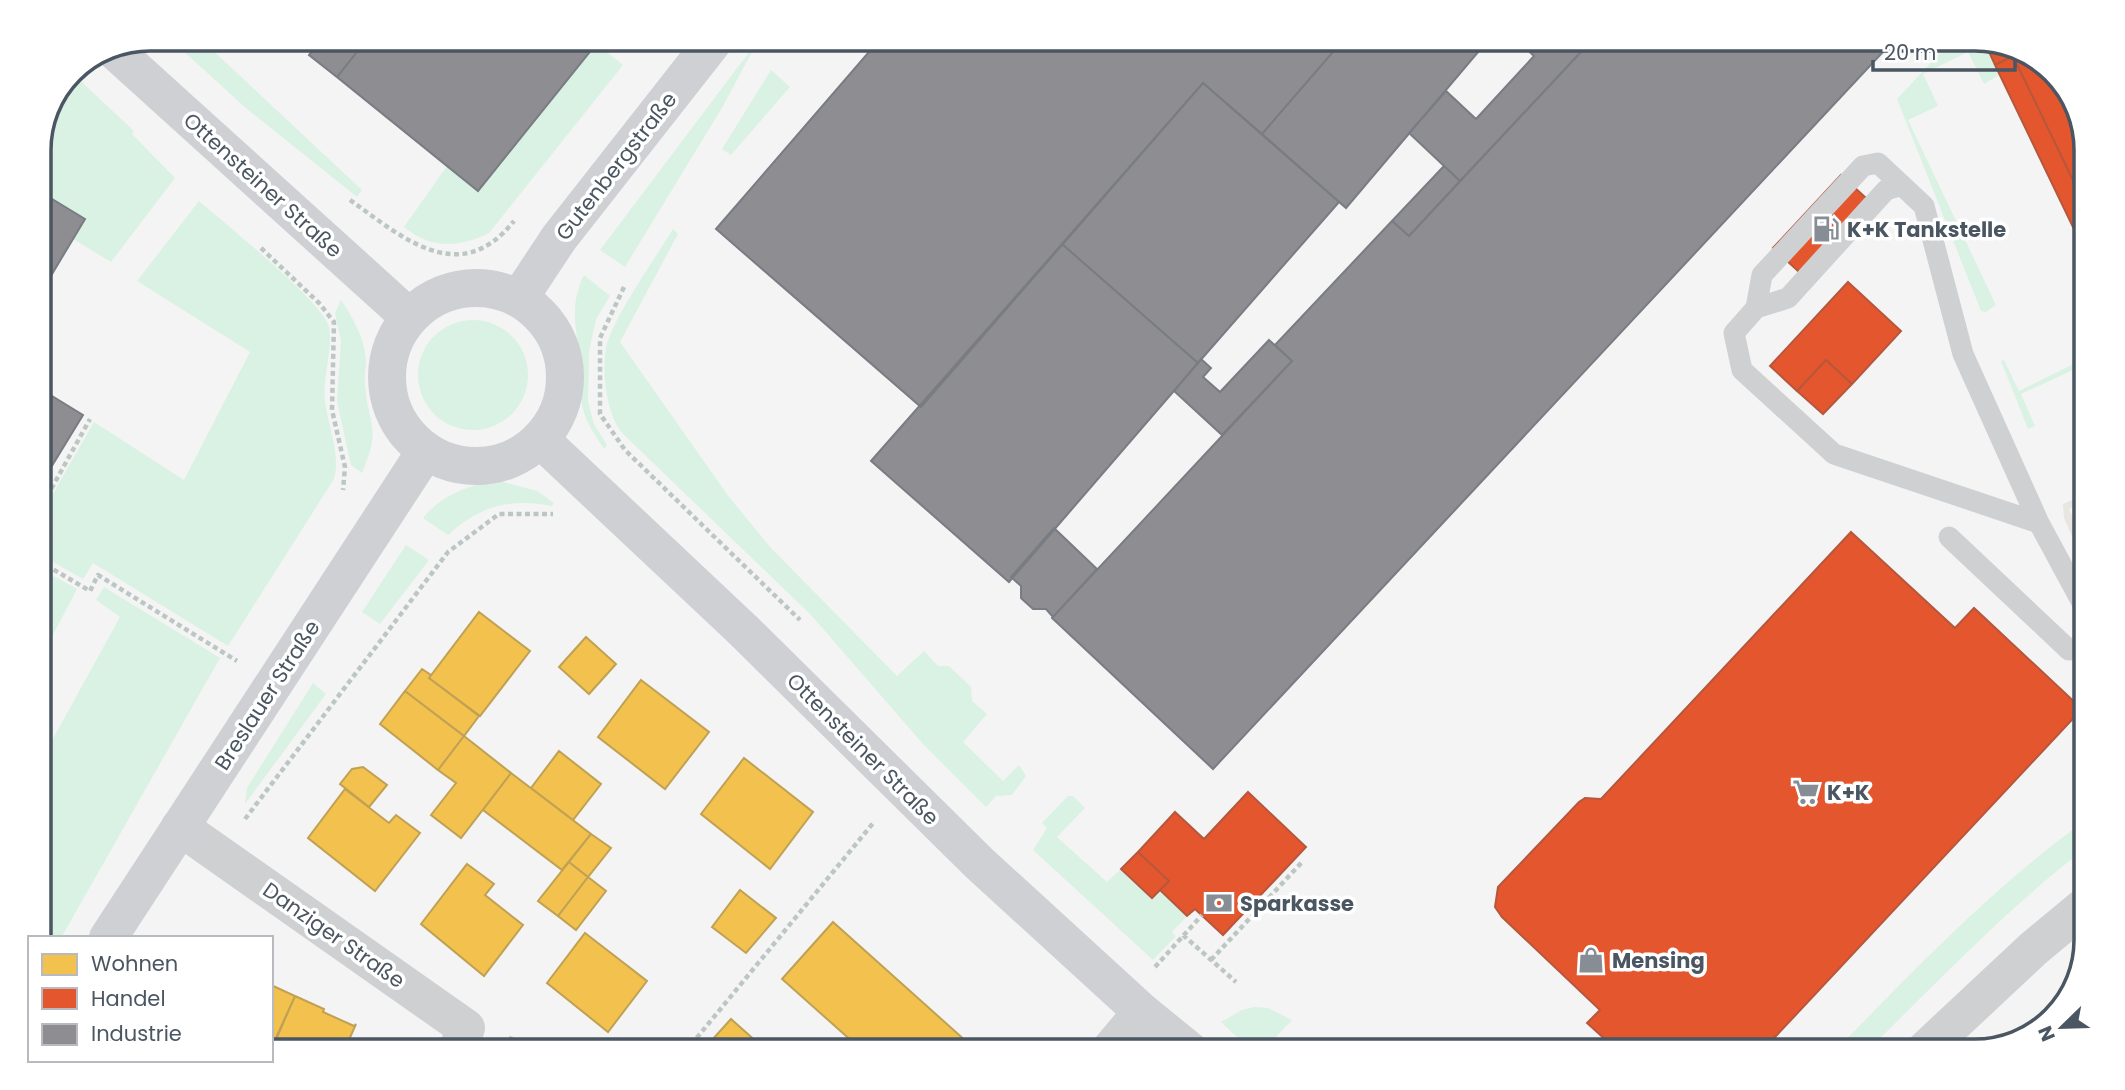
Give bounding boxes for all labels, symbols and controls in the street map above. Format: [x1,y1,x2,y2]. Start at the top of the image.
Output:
scale bar [1873,28,2015,72]
text: 20 m [1884,38,1937,67]
street label: Gutenbergstraße [549,86,683,246]
street label: Ottensteiner Straße [177,106,349,264]
fuel station icon: K+K Tankstelle [1811,214,1841,244]
place label: K+K Tankstelle [1847,215,2006,244]
street label: Breslauer Straße [208,614,326,776]
street label: Ottensteiner Straße [781,667,945,831]
supermarket icon: K+K [1791,777,1821,807]
place label: K+K [1827,778,1870,807]
street label: Danziger Straße [257,875,411,995]
bank icon: Sparkasse [1204,888,1234,918]
place label: Sparkasse [1240,889,1354,918]
legend [28,936,273,1062]
shop icon: Mensing [1576,945,1606,975]
place label: Mensing [1612,946,1705,975]
text: Wohnen [91,949,178,978]
text: Handel [91,984,166,1013]
north arrow [2027,992,2097,1062]
text: Industrie [91,1019,182,1048]
text: N [2032,1022,2062,1045]

